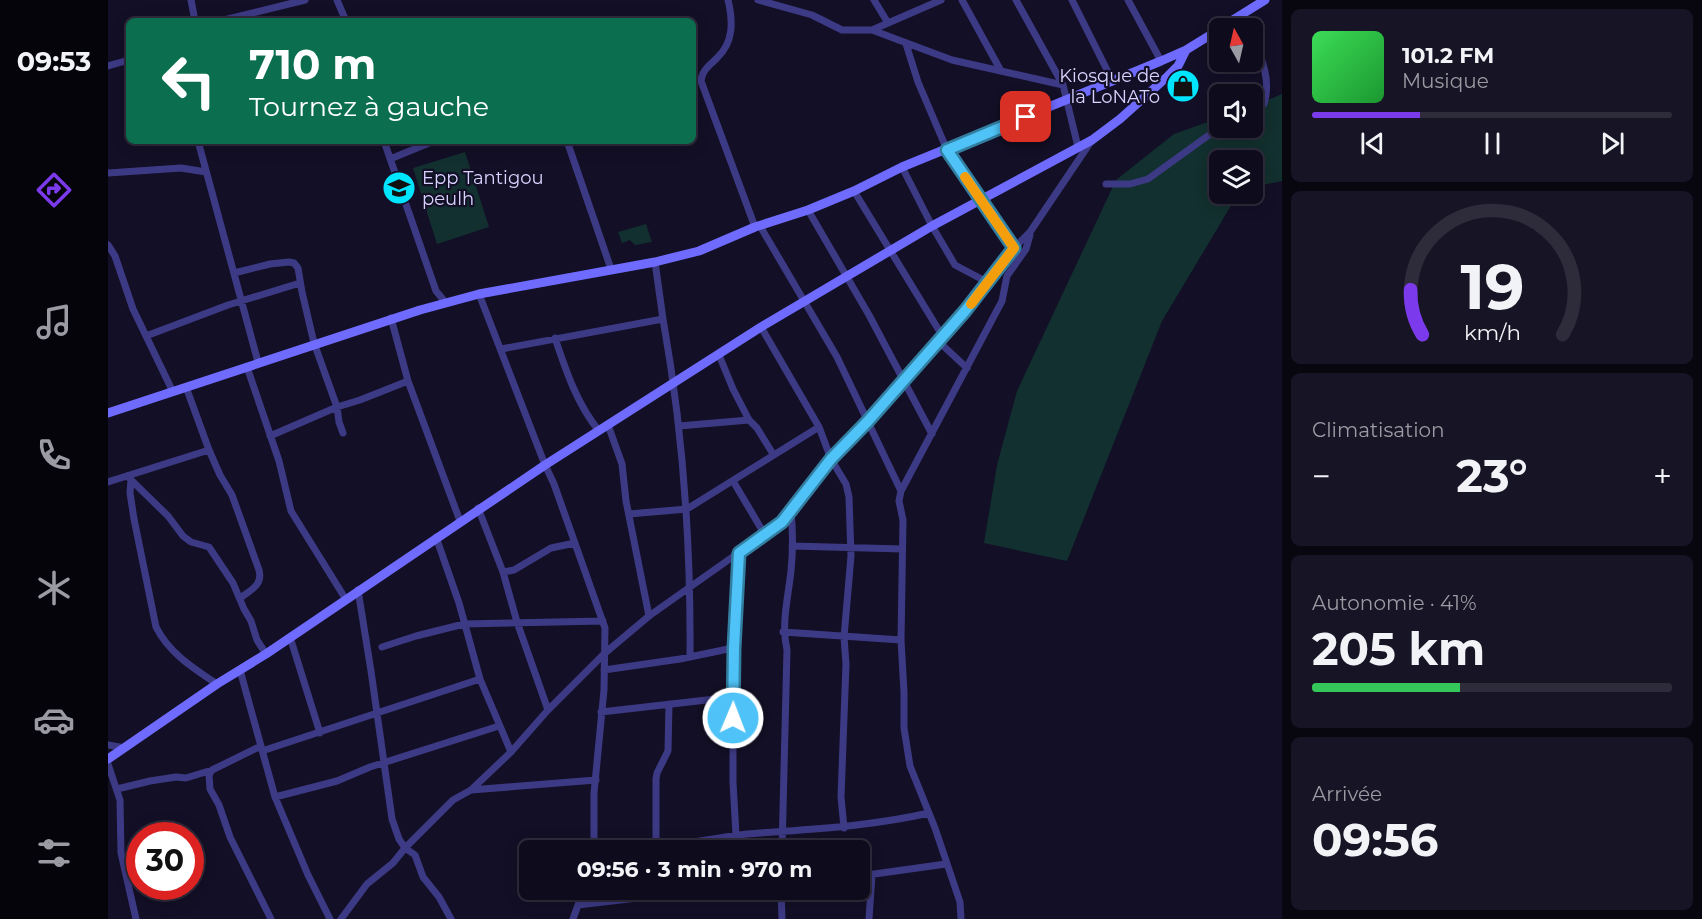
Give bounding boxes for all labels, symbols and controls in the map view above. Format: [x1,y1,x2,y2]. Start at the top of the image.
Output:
north arrow [1209,18,1263,72]
map controls [1209,18,1263,204]
text: 710 m [249,38,376,90]
icon: left [150,42,228,120]
text: 101.2 FM [1402,42,1494,69]
text: 09:53 [17,45,91,78]
place label: Kiosque de la LoNATo [1059,65,1160,108]
shop icon: Kiosque de la LoNATo [1165,68,1201,104]
text: Musique [1402,69,1489,93]
button: sound [1209,84,1263,138]
text: Tournez à gauche [249,90,489,123]
pin [1000,91,1051,142]
icon: arrive [1009,100,1042,133]
icon: previous [1356,127,1389,160]
icon: pause [1476,127,1509,160]
icon: next [1596,127,1629,160]
button: layers [1209,150,1263,204]
place label: Epp Tantigou peulh [422,167,544,210]
icon: directions [33,169,75,211]
school or university icon: Epp Tantigou peulh [381,170,417,206]
text: 19 [1460,249,1524,325]
icon: music [33,301,75,343]
text: km/h [1463,319,1521,345]
text: Climatisation [1312,418,1445,442]
icon: phone [33,434,75,476]
text: 23° [1456,448,1528,503]
text: − [1312,456,1331,496]
text: + [1653,456,1672,496]
icon: climate [33,567,75,609]
text: Autonomie · 41% [1312,591,1477,615]
text: 205 km [1312,621,1485,676]
position arrow [701,686,765,750]
icon: car [33,699,75,741]
text: Arrivée [1312,782,1382,806]
text: 09:56 [1312,812,1438,867]
speed limit sign: 30 [126,822,204,900]
icon: filters [33,832,75,874]
text: 09:56 · 3 min · 970 m [577,856,812,883]

